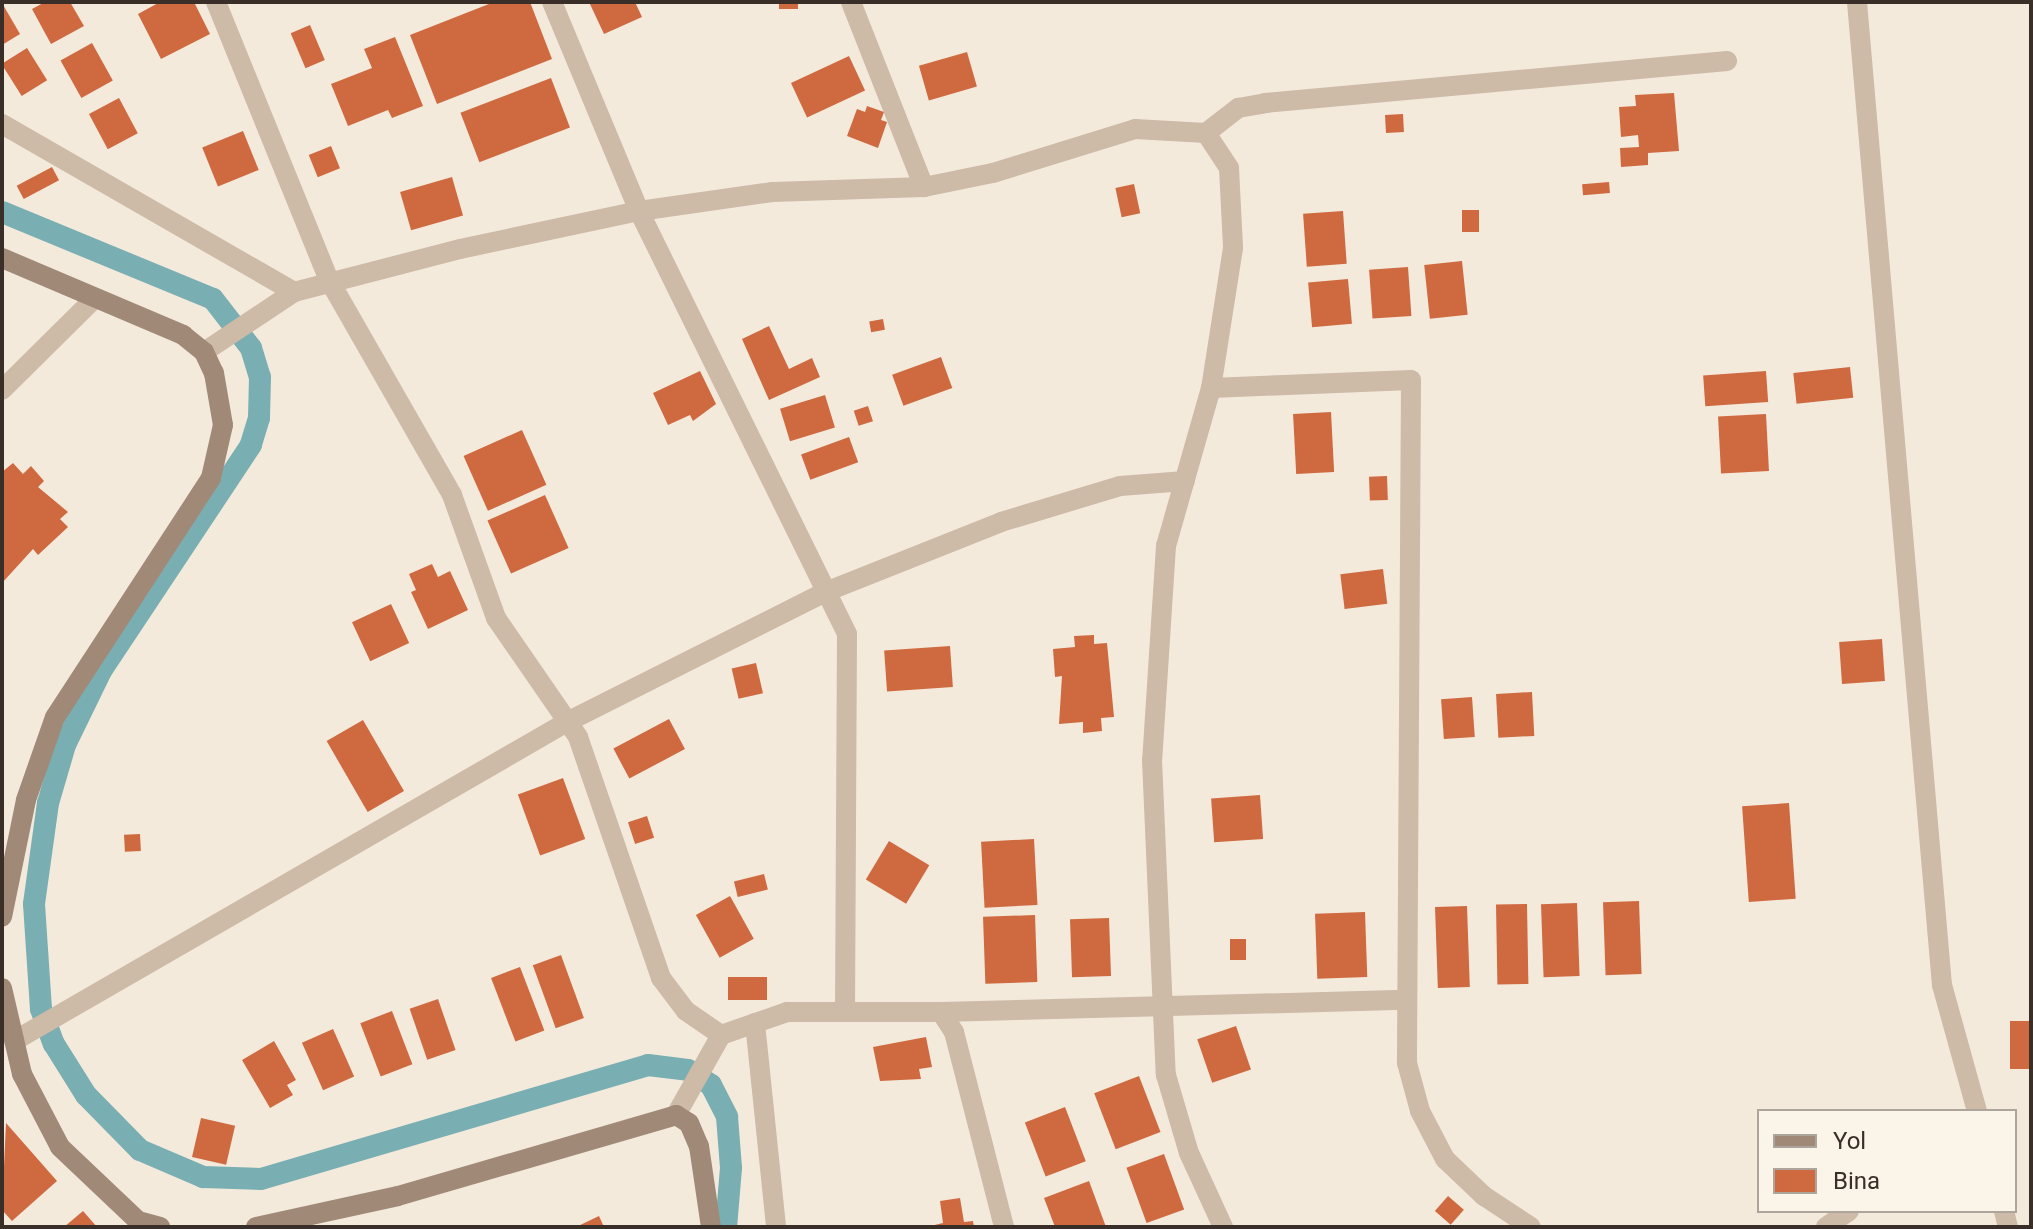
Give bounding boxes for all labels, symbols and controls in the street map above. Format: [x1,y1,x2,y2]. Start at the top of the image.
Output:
legend [1757,1109,2017,1213]
text: Yol [1833,1127,1866,1155]
text: Bina [1833,1167,1880,1195]

